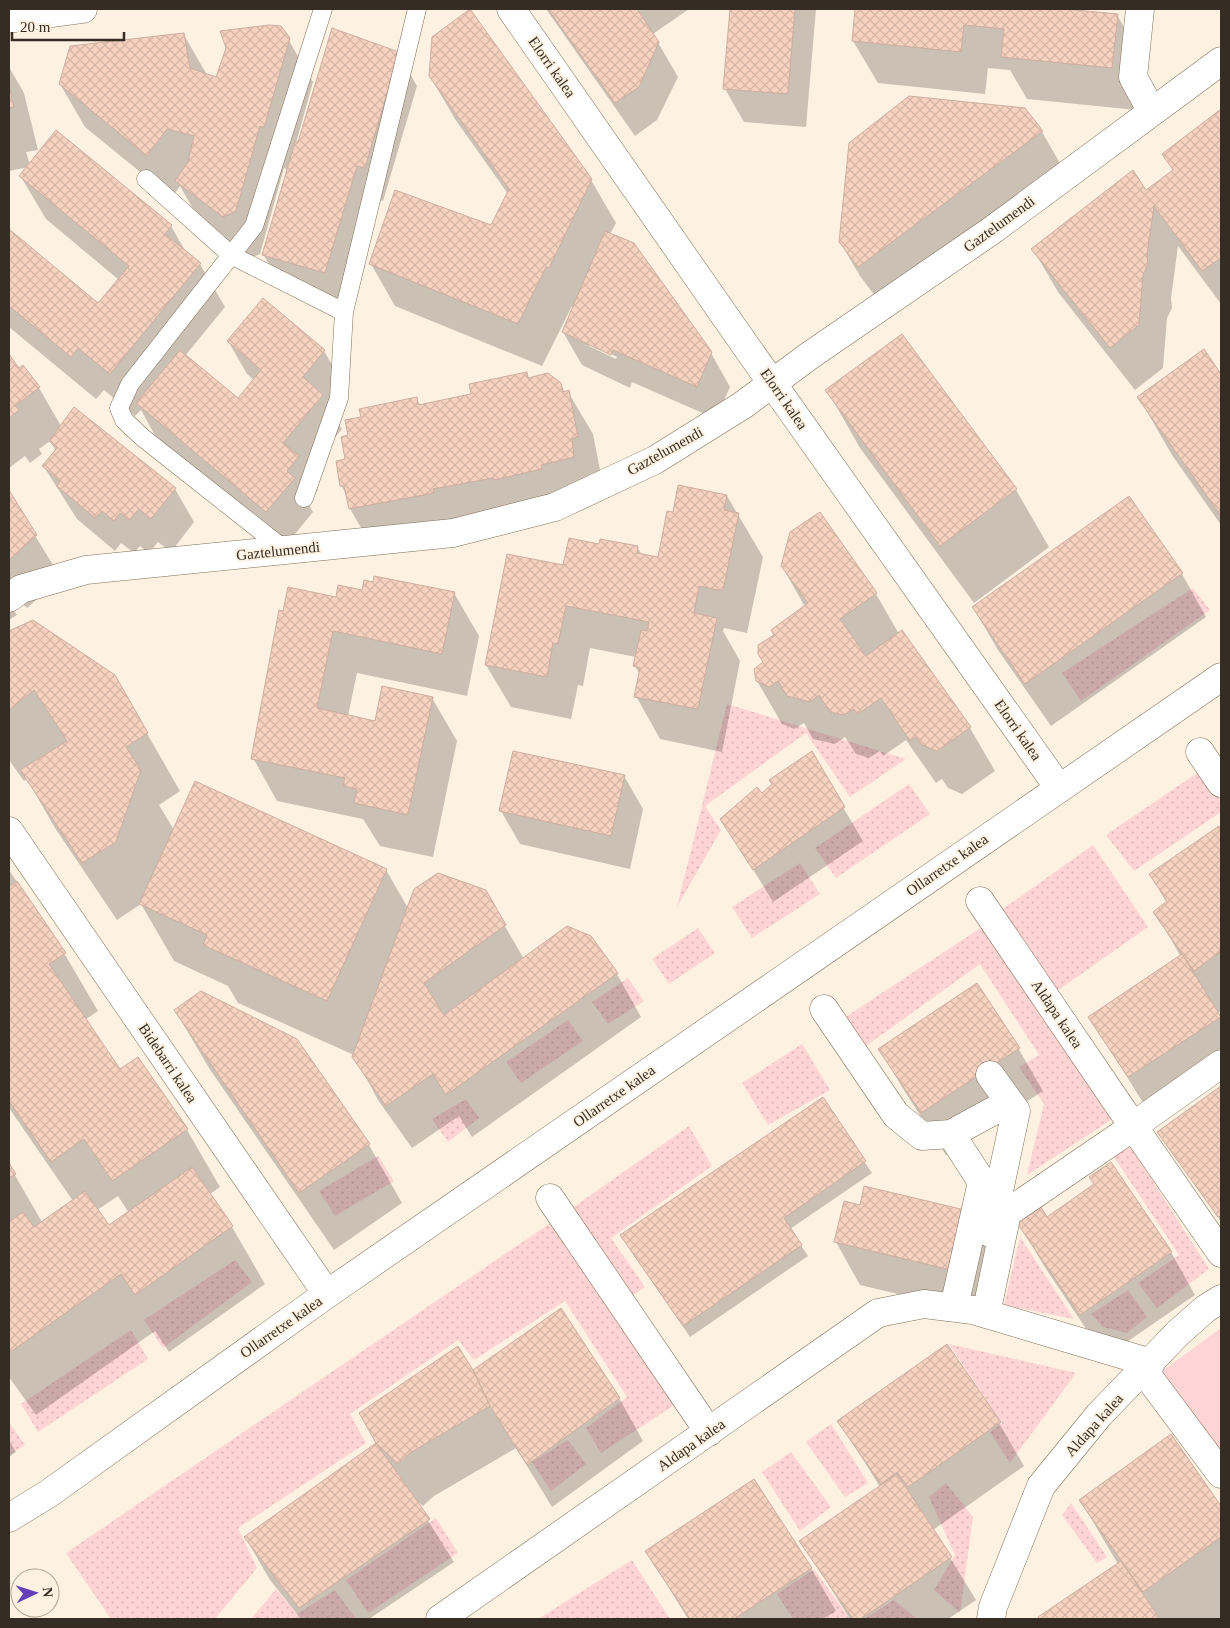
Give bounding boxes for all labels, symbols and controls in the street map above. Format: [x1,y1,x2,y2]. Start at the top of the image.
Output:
scale bar [12,10,125,42]
text: 20 m [20,19,51,35]
street label: Elorri kalea [525,34,579,101]
street label: Gaztelumendi [960,193,1038,255]
street label: Elorri kalea [757,366,811,433]
street label: Gaztelumendi [624,424,706,478]
street label: Gaztelumendi [235,539,321,563]
street label: Elorri kalea [991,697,1045,764]
street label: Ollarretxe kalea [903,831,991,899]
street label: Aldapa kalea [1028,977,1086,1051]
street label: Bidebarri kalea [136,1020,201,1106]
street label: Ollarretxe kalea [570,1062,658,1130]
street label: Ollarretxe kalea [237,1293,325,1361]
street label: Aldapa kalea [1062,1390,1127,1460]
street label: Aldapa kalea [654,1416,728,1474]
north arrow [10,1568,60,1618]
text: N [40,1587,55,1598]

